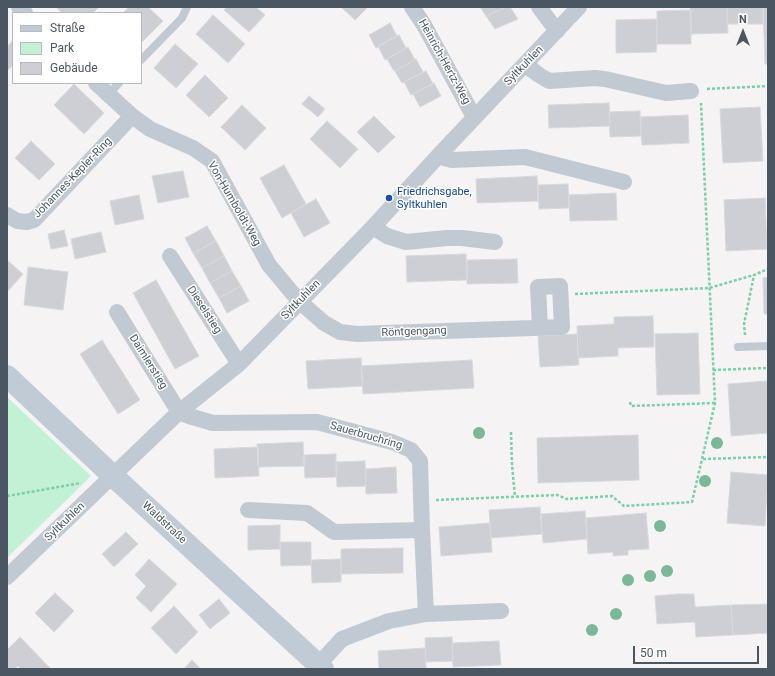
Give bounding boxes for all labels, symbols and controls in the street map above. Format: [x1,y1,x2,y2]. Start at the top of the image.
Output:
legend [12,12,142,84]
north arrow [723,12,763,52]
text: N [739,13,747,26]
street label: Heinrich-Hertz-Weg [415,17,473,107]
text: Straße [50,21,85,35]
text: Park [50,41,74,55]
street label: Syltkuhlen [502,43,546,89]
text: Gebäude [50,61,98,75]
street label: Johannes-Kepler-Ring [31,135,115,221]
street label: Von-Humboldt-Weg [204,159,264,249]
place label: Friedrichsgabe, Syltkuhlen [397,185,472,211]
marker: Friedrichsgabe, Syltkuhlen [384,193,394,203]
street label: Syltkuhlen [279,277,323,323]
street label: Dieselstieg [184,284,224,336]
street label: Röntgengang [381,324,447,340]
street label: Daimlerstieg [126,332,170,392]
street label: Sauerbruchring [328,419,404,453]
street label: Waldstraße [139,499,189,547]
street label: Syltkuhlen [42,500,88,544]
scale bar [635,638,761,664]
text: 50 m [640,646,667,660]

